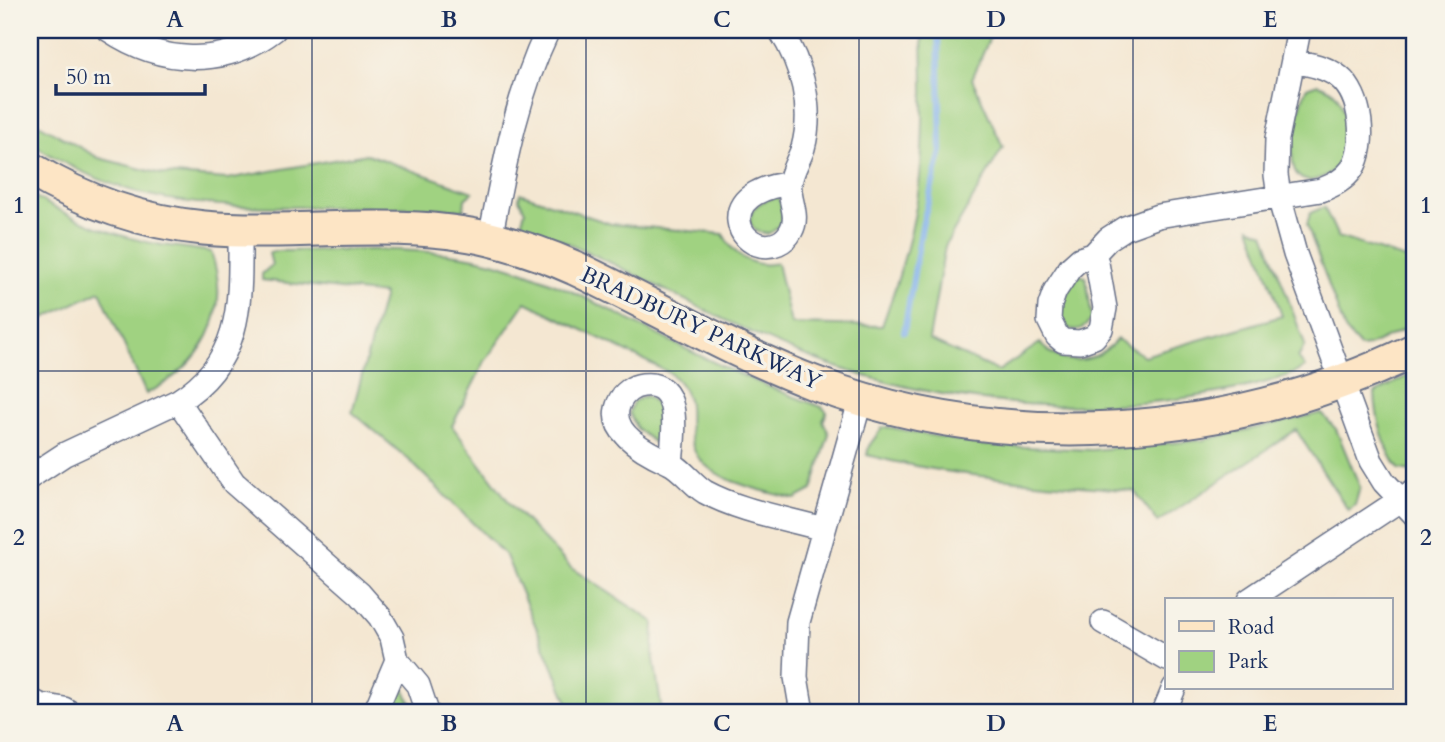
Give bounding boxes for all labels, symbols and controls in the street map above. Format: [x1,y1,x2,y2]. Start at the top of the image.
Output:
text: A [166,4,184,35]
text: B [441,4,457,35]
text: C [713,4,731,35]
text: D [986,4,1006,35]
text: E [1263,4,1277,35]
scale bar [56,52,205,96]
text: 50 m [66,63,111,92]
text: 1 [13,190,25,221]
text: 1 [1420,190,1432,221]
street label: BRADBURY PARKWAY [576,259,827,398]
text: 2 [13,522,25,553]
text: 2 [1420,522,1432,553]
legend [1165,598,1392,690]
text: Road [1228,613,1274,642]
text: Park [1228,647,1269,676]
text: A [166,708,184,739]
text: B [441,708,457,739]
text: C [713,708,731,739]
text: D [986,708,1006,739]
text: E [1263,708,1277,739]

